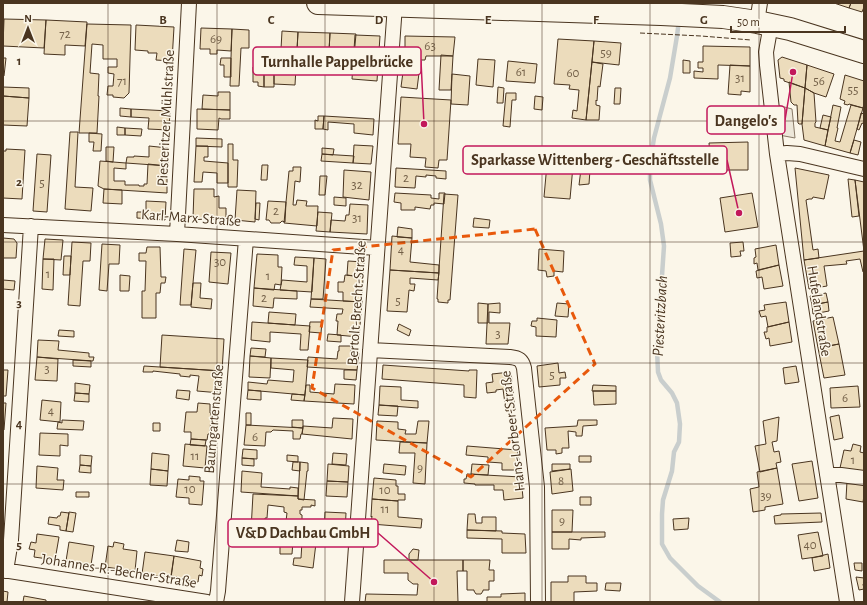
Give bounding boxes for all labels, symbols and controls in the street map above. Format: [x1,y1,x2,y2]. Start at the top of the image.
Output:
north arrow [8,8,48,48]
scale bar [731,8,845,34]
text: N [24,13,32,24]
text: B [159,14,167,27]
text: C [268,14,275,27]
text: D [375,14,384,27]
text: E [485,14,492,27]
text: F [593,14,600,27]
text: G [700,14,708,27]
text: 50 m [737,16,760,28]
house number: 72 [59,28,71,41]
house number: 69 [210,33,222,46]
house number: 63 [424,40,436,53]
callout: Turnhalle Pappelbrücke [253,47,421,75]
house number: 59 [600,47,612,60]
street label: Piesteritzer Mühlstraße [155,49,177,187]
text: Turnhalle Pappelbrücke [261,54,413,70]
text: 1 [17,55,21,68]
house number: 61 [516,66,526,79]
house number: 60 [567,67,580,80]
house number: 31 [735,72,745,85]
house number: 71 [117,75,127,88]
house number: 56 [813,75,825,88]
house number: 55 [848,84,858,97]
callout: Dangelo's [707,106,785,134]
text: Dangelo's [715,113,777,129]
callout: Sparkasse Wittenberg - Geschäftsstelle [463,146,727,174]
text: Sparkasse Wittenberg - Geschäftsstelle [471,152,720,168]
house number: 2 [403,172,409,185]
text: 2 [16,176,22,189]
house number: 5 [39,177,45,190]
house number: 32 [351,179,363,192]
house number: 2 [273,205,279,218]
street label: Karl-Marx-Straße [140,207,242,229]
house number: 31 [352,212,362,225]
street label: Bertolt-Brecht-Straße [345,240,369,366]
house number: 4 [398,244,404,257]
house number: 30 [214,256,226,269]
street label: Hufelandstraße [804,264,834,358]
house number: 1 [46,268,50,281]
house number: 1 [266,270,270,283]
water label: Piesteritzbach [650,275,670,357]
house number: 2 [261,292,267,305]
house number: 5 [395,295,401,308]
text: 3 [16,297,22,310]
house number: 3 [495,328,501,341]
house number: 3 [44,363,50,376]
street label: Baumgartenstraße [202,364,226,474]
house number: 5 [549,369,555,382]
street label: Hans-Lorbeer-Straße [498,370,528,492]
house number: 6 [842,392,848,405]
house number: 4 [48,405,54,418]
text: 4 [16,418,23,431]
house number: 6 [252,431,258,444]
house number: 11 [191,450,199,463]
house number: 1 [851,454,855,467]
house number: 9 [417,462,423,475]
house number: 8 [558,475,564,488]
house number: 10 [184,483,196,496]
house number: 10 [379,484,391,497]
house number: 39 [760,490,772,503]
house number: 11 [381,503,389,516]
house number: 9 [559,515,565,528]
callout: V&D Dachbau GmbH [228,519,378,547]
text: V&D Dachbau GmbH [236,525,370,541]
text: 5 [16,539,22,552]
house number: 40 [803,539,817,552]
street label: Johannes-R.-Becher-Straße [40,551,198,591]

